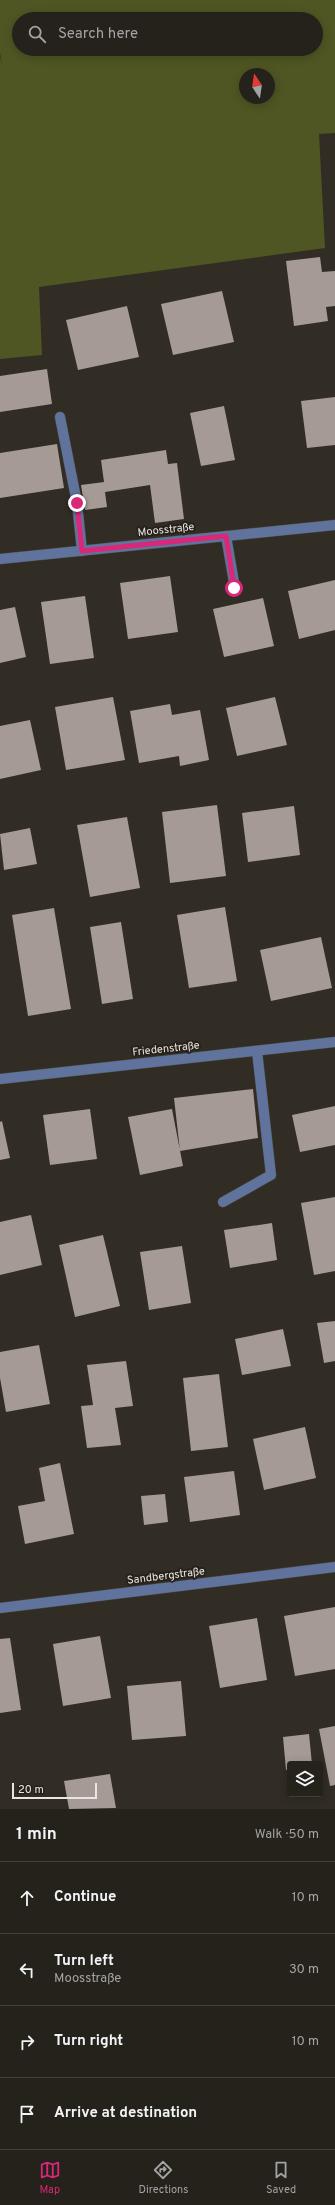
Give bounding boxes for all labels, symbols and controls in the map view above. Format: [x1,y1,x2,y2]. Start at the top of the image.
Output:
search box [12,12,323,56]
icon: search [26,23,48,45]
text: Search here [58,25,138,44]
north arrow [239,68,275,104]
route end [68,494,86,512]
street label: Moosstraße [137,520,195,540]
route start [225,579,243,597]
street label: Friedenstraße [132,1039,200,1059]
street label: Sandbergstraße [126,1564,206,1588]
map controls [287,1761,323,1797]
button: layers [287,1761,323,1797]
scale bar [12,1781,97,1800]
text: 20 m [18,1783,44,1797]
text: 1 min [16,1824,57,1846]
text: Walk · 50 m [255,1827,319,1843]
icon: ahead [16,1887,38,1909]
text: Continue [54,1888,116,1907]
text: 10 m [292,1890,319,1906]
text: Turn left [54,1952,114,1971]
icon: left [16,1959,38,1981]
text: 30 m [289,1962,319,1978]
text: Moosstraße [54,1971,121,1987]
icon: right [16,2031,38,2053]
text: Turn right [54,2032,123,2051]
text: 10 m [292,2034,319,2050]
icon: arrive [16,2103,38,2125]
text: Arrive at destination [54,2104,197,2123]
tab: Map [39,2159,61,2197]
tab: Directions [138,2159,188,2197]
tab: Saved [266,2159,296,2197]

